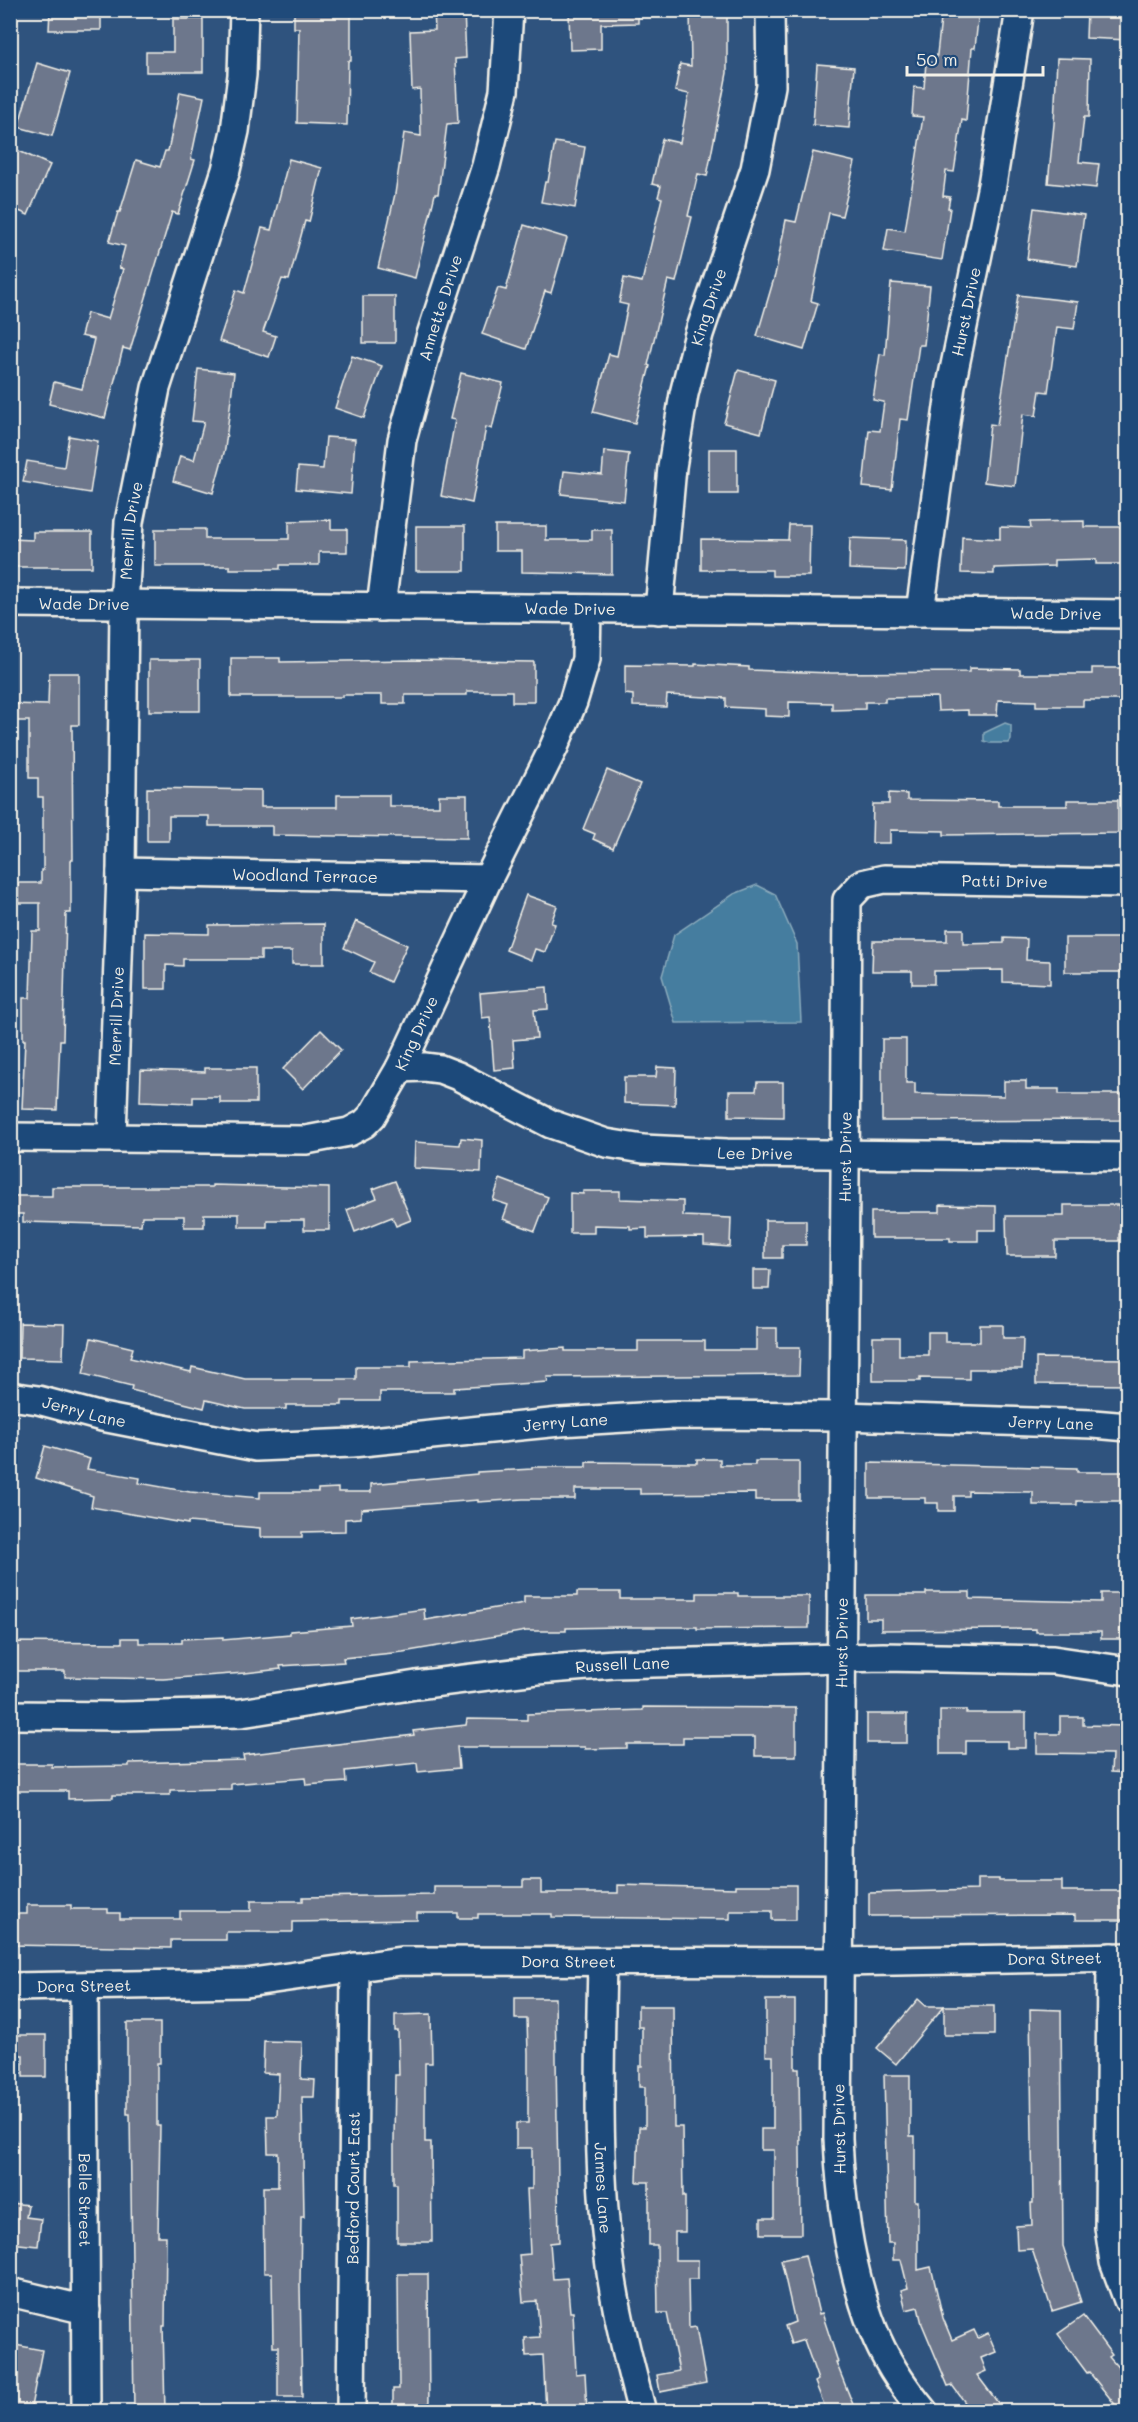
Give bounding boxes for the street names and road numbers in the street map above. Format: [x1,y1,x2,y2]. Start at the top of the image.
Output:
street label: Annette Drive [413,252,466,363]
street label: King Drive [686,265,731,348]
street label: Hurst Drive [946,265,985,358]
street label: Merrill Drive [114,479,147,580]
street label: Wade Drive [38,592,130,614]
street label: Wade Drive [524,597,616,619]
street label: Wade Drive [1010,602,1102,624]
street label: Woodland Terrace [232,863,378,887]
street label: Patti Drive [961,869,1048,892]
street label: Merrill Drive [103,966,128,1066]
street label: King Drive [389,992,442,1074]
street label: Hurst Drive [834,1112,855,1202]
street label: Lee Drive [717,1142,793,1164]
street label: Jerry Lane [40,1391,128,1431]
street label: Jerry Lane [522,1408,609,1436]
street label: Jerry Lane [1008,1410,1094,1434]
street label: Hurst Drive [830,1598,852,1688]
street label: Russell Lane [574,1652,670,1677]
street label: Dora Street [1007,1946,1102,1969]
street label: Dora Street [521,1950,616,1971]
street label: Dora Street [37,1974,131,1997]
street label: Hurst Drive [827,2084,850,2174]
street label: Bedford Court East [341,2111,364,2265]
street label: James Lane [591,2142,617,2235]
street label: Belle Street [75,2153,96,2247]

